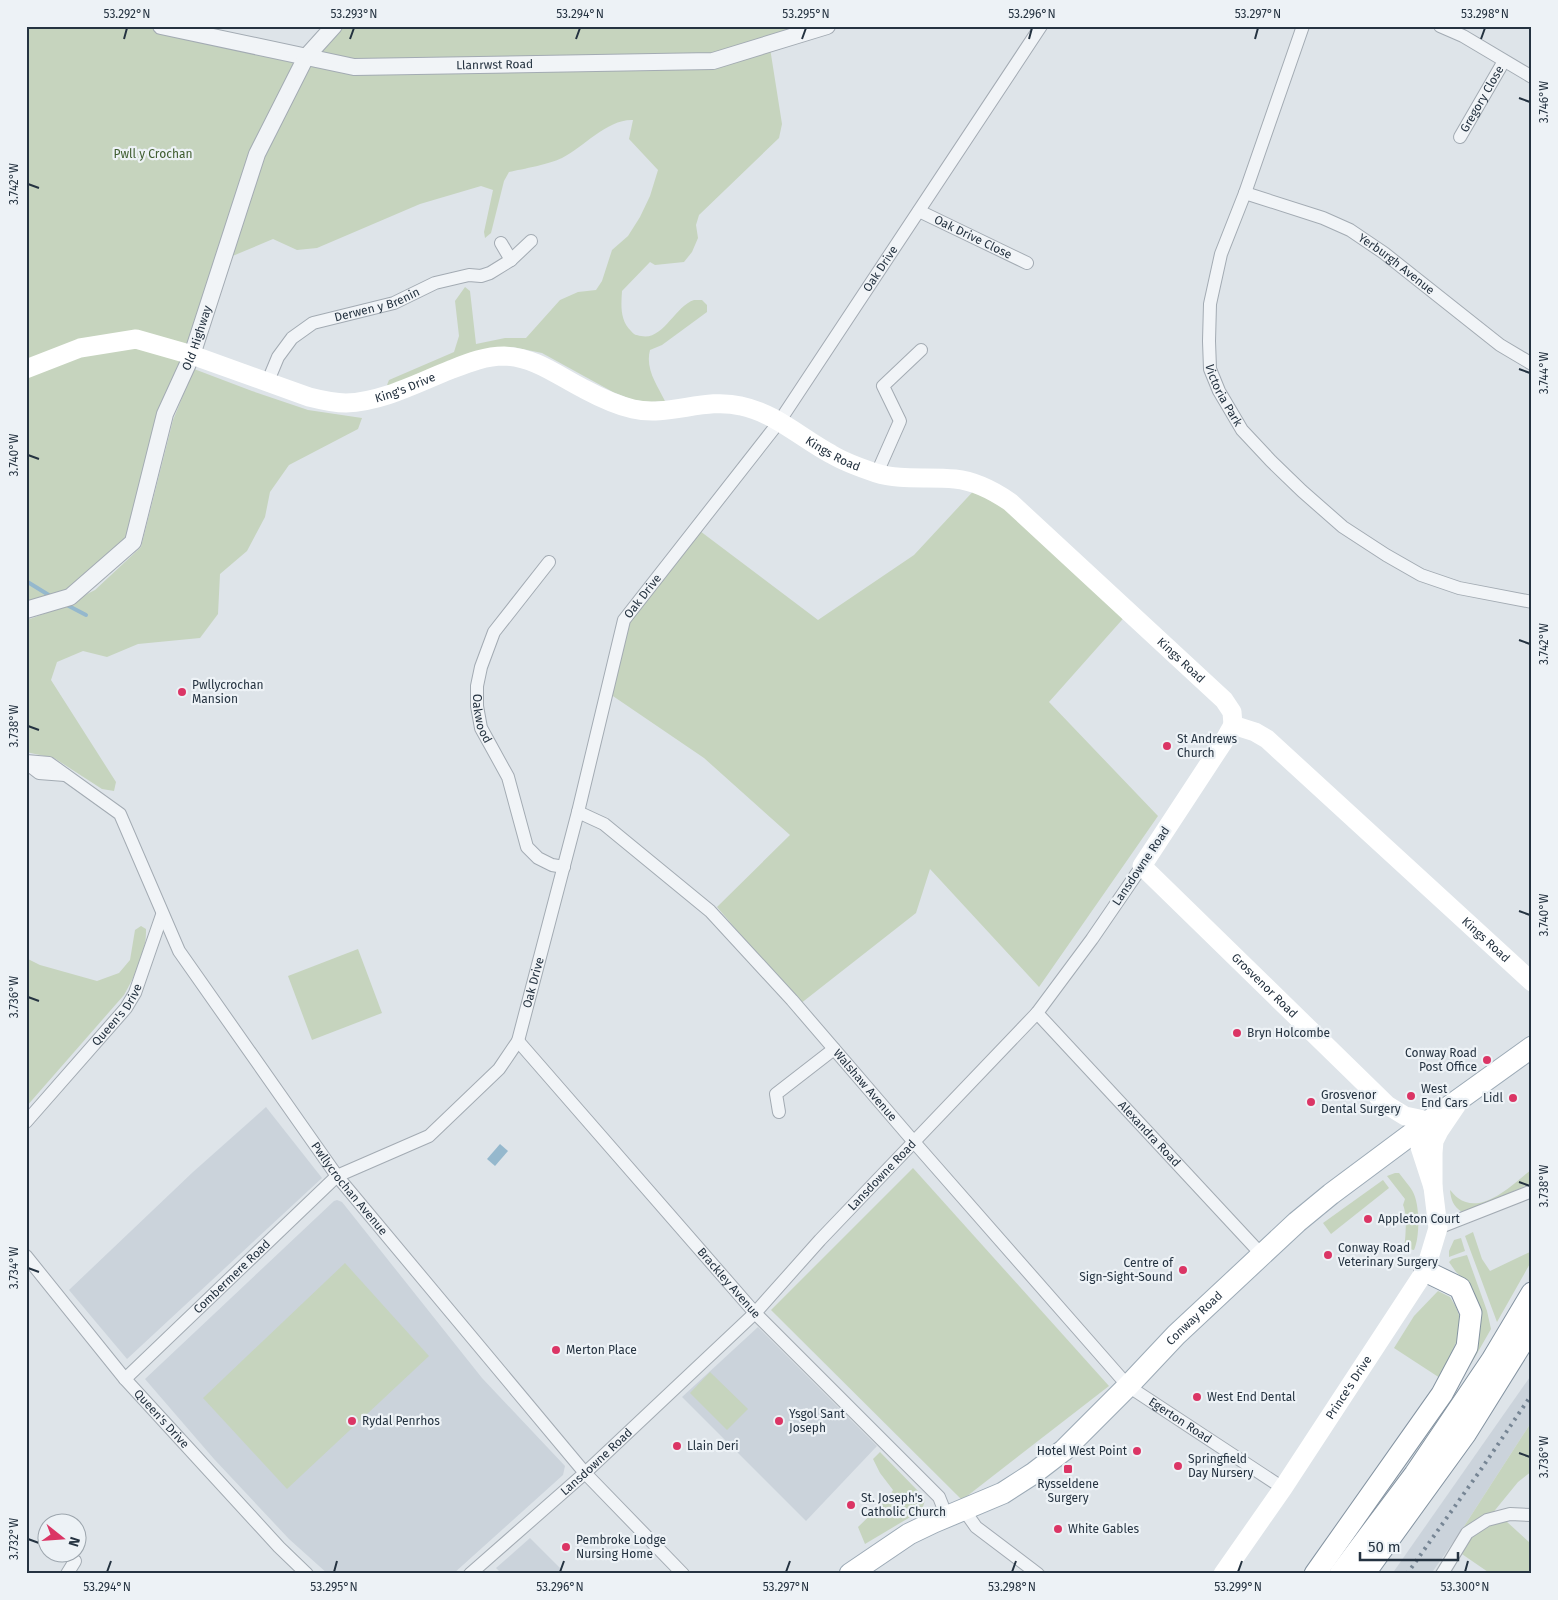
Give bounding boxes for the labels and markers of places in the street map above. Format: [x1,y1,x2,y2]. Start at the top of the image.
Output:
place label: Pwllycrochan Mansion [192,678,264,706]
marker: Pwllycrochan Mansion [176,686,188,698]
place label: St Andrews Church [1177,732,1238,760]
marker: St Andrews Church [1161,740,1173,752]
place label: Bryn Holcombe [1247,1026,1330,1040]
marker: Bryn Holcombe [1231,1027,1243,1039]
place label: Conway Road Post Office [1405,1046,1477,1074]
marker: Conway Road Post Office [1481,1054,1493,1066]
place label: West End Cars [1421,1082,1468,1110]
place label: Grosvenor Dental Surgery [1321,1088,1401,1116]
marker: West End Cars [1405,1090,1417,1102]
place label: Lidl [1483,1091,1503,1105]
marker: Lidl [1507,1092,1519,1104]
marker: Grosvenor Dental Surgery [1305,1096,1317,1108]
place label: Appleton Court [1378,1212,1461,1226]
marker: Appleton Court [1362,1213,1374,1225]
place label: Conway Road Veterinary Surgery [1338,1241,1438,1269]
marker: Conway Road Veterinary Surgery [1322,1249,1334,1261]
place label: Centre of Sign-Sight-Sound [1079,1256,1174,1284]
marker: Centre of Sign-Sight-Sound [1177,1264,1189,1276]
place label: Merton Place [566,1343,637,1357]
marker: Merton Place [550,1344,562,1356]
place label: West End Dental [1207,1390,1296,1404]
marker: West End Dental [1191,1391,1203,1403]
place label: Ysgol Sant Joseph [789,1407,845,1435]
place label: Rydal Penrhos [362,1414,440,1428]
marker: Rydal Penrhos [346,1415,358,1427]
marker: Ysgol Sant Joseph [773,1415,785,1427]
place label: Llain Deri [687,1439,739,1453]
marker: Llain Deri [671,1440,683,1452]
place label: Hotel West Point [1037,1444,1128,1458]
marker: Hotel West Point [1131,1445,1143,1457]
place label: Springfield Day Nursery [1188,1452,1253,1480]
marker: Springfield Day Nursery [1172,1460,1184,1472]
marker: Rysseldene Surgery [1062,1463,1074,1475]
place label: Rysseldene Surgery [1037,1477,1099,1505]
place label: St. Joseph's Catholic Church [861,1491,946,1519]
marker: St. Joseph's Catholic Church [845,1499,857,1511]
place label: White Gables [1068,1522,1139,1536]
marker: White Gables [1052,1523,1064,1535]
place label: Pembroke Lodge Nursing Home [576,1533,666,1561]
marker: Pembroke Lodge Nursing Home [560,1541,572,1553]

